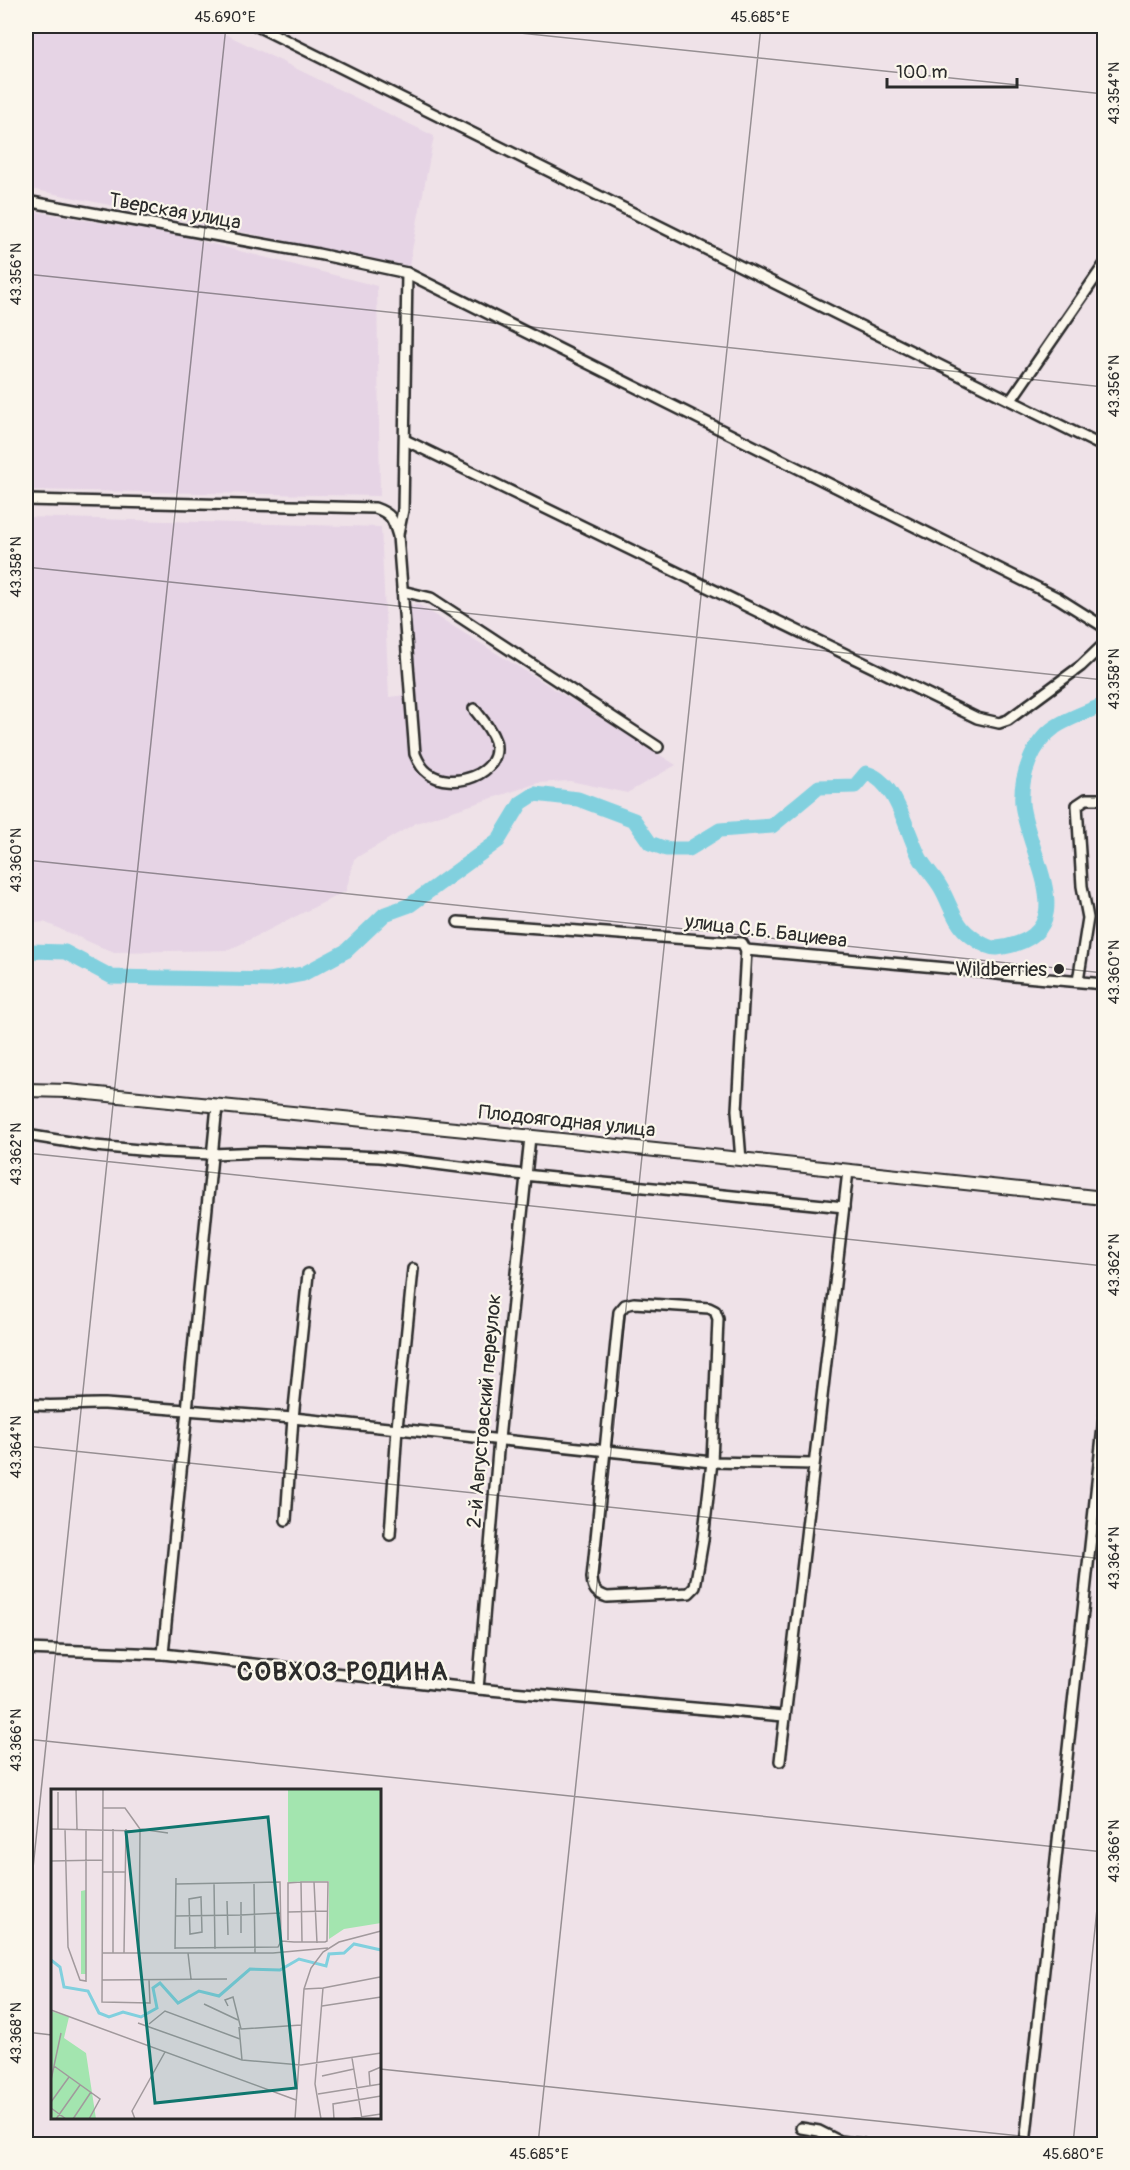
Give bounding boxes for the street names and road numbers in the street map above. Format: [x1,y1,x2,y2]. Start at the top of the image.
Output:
street label: Тверская улица [107,187,243,235]
street label: улица С.Б. Бациева [682,909,849,953]
street label: Плодоягодная улица [477,1099,657,1143]
street label: 2-й Августовский переулок [461,1293,507,1529]

